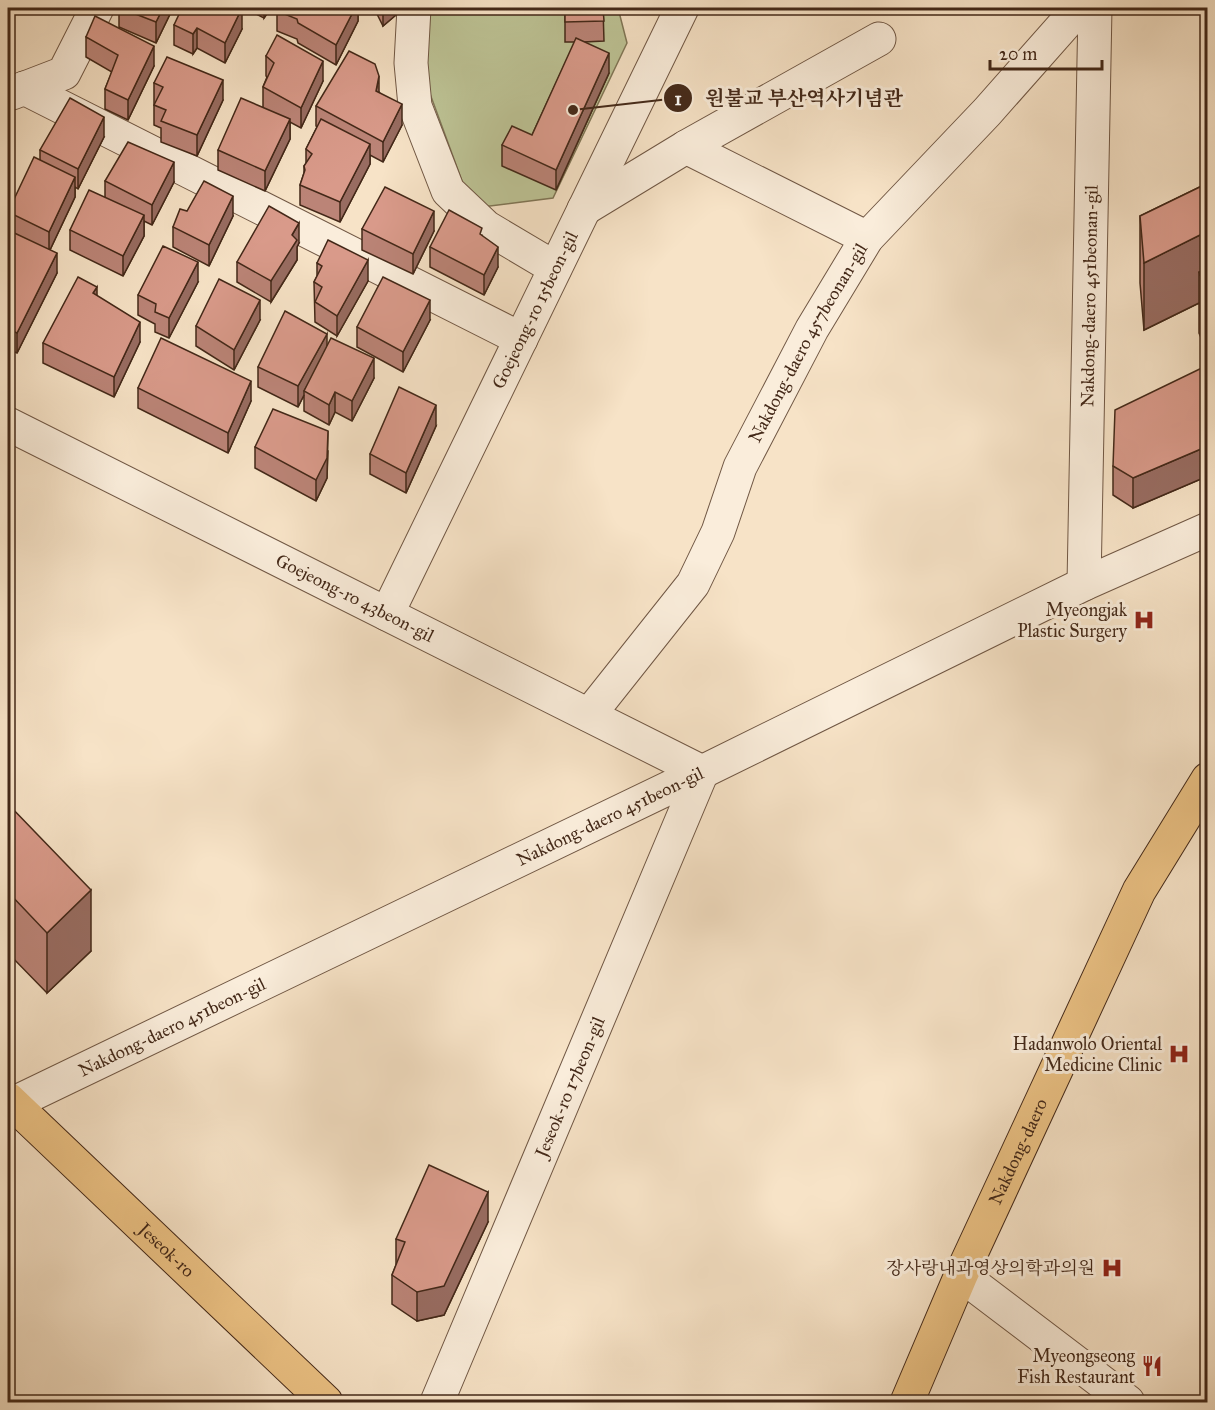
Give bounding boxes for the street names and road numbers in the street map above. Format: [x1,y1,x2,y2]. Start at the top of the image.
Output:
street label: Nakdong-daero 451beonan-gil [1076,185,1103,407]
street label: Goejeong-ro 15beon-gil [487,228,583,392]
street label: Nakdong-daero 457beonan-gil [744,239,872,446]
street label: Goejeong-ro 43beon-gil [272,549,438,647]
street label: Nakdong-daero 451beon-gil [513,762,707,871]
street label: Nakdong-daero 451beon-gil [75,973,269,1081]
street label: Jeseok-ro 17beon-gil [530,1013,611,1163]
street label: Nakdong-daero [984,1095,1052,1208]
street label: Jeseok-ro [132,1217,199,1282]

